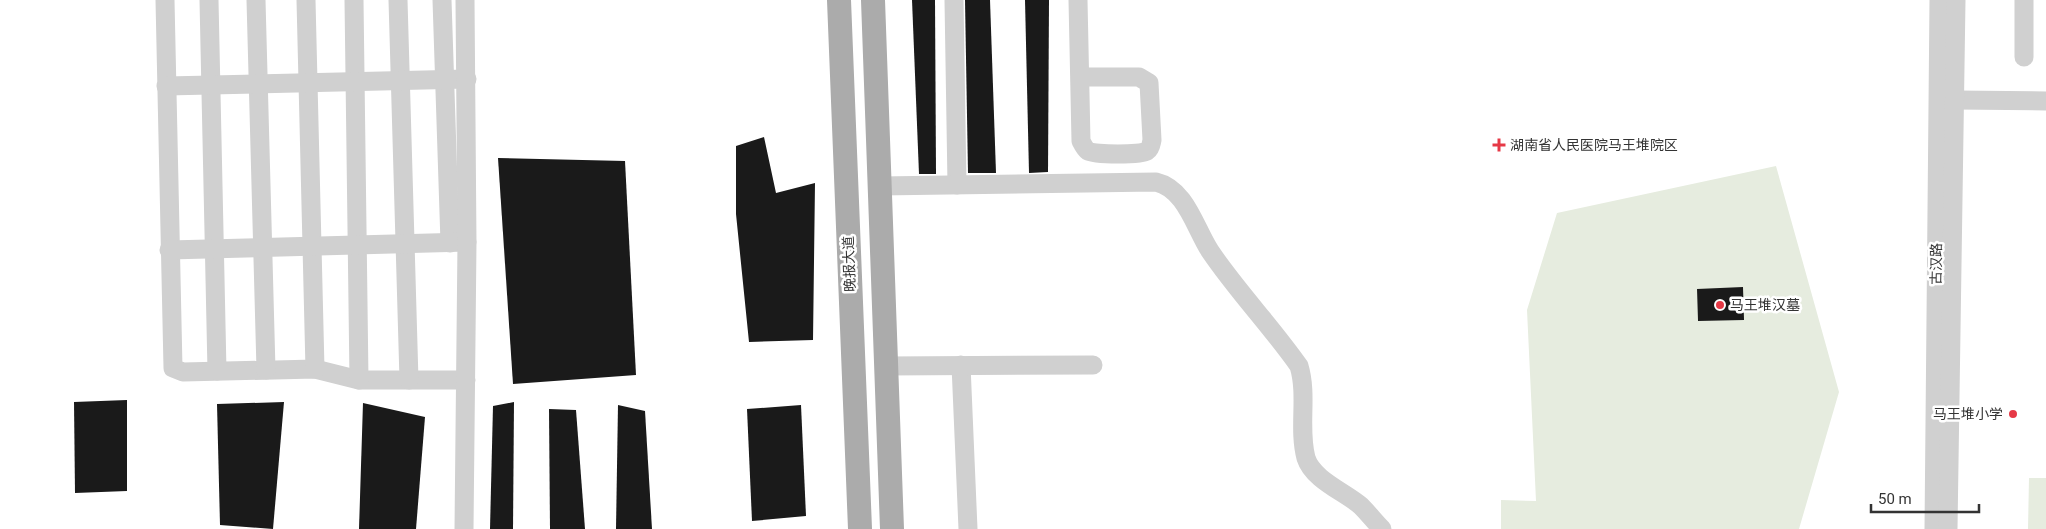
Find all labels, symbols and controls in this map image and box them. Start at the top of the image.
place label: 湖南省人民医院马王堆院区 [1510,137,1678,153]
marker: 湖南省人民医院马王堆院区 [1492,138,1506,152]
street label: 晚报大道 [840,236,858,292]
street label: 古汉路 [1928,243,1944,285]
place label: 马王堆汉墓 [1730,297,1800,313]
marker: 马王堆汉墓 [1714,299,1726,311]
place label: 马王堆小学 [1933,406,2003,422]
marker: 马王堆小学 [2007,408,2019,420]
scale bar [1871,482,1978,514]
text: 50 m [1878,490,1912,508]

